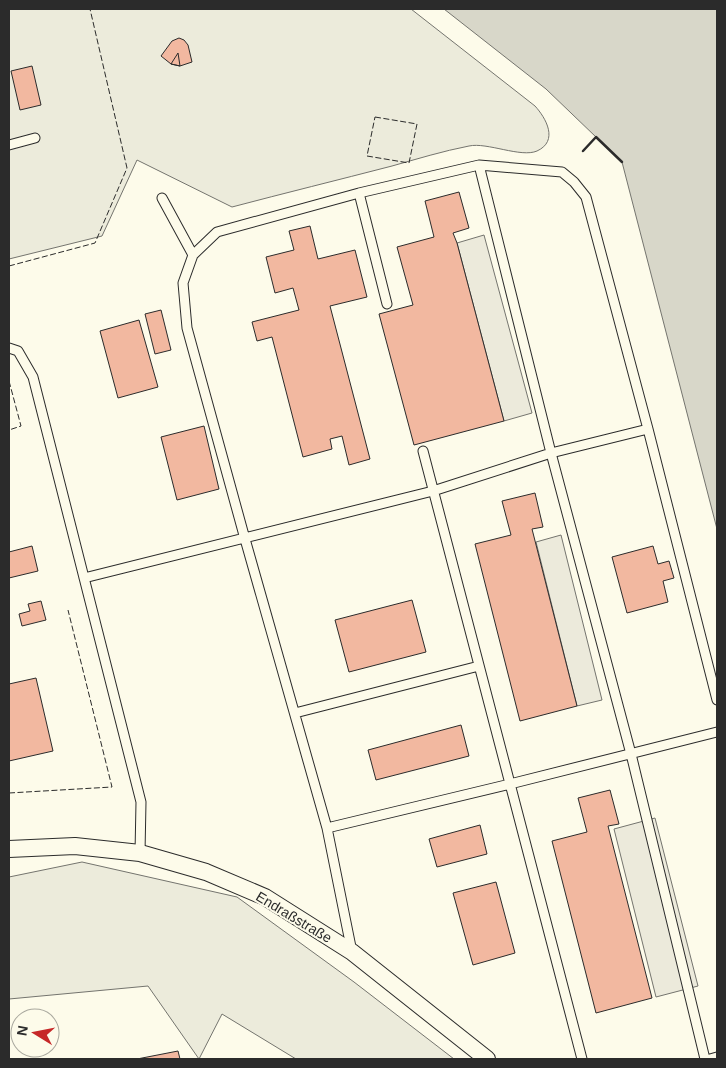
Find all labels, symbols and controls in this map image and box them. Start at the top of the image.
street label: Endraßstraße [253,888,335,946]
north arrow [10,1008,60,1058]
text: N [13,1024,31,1037]

